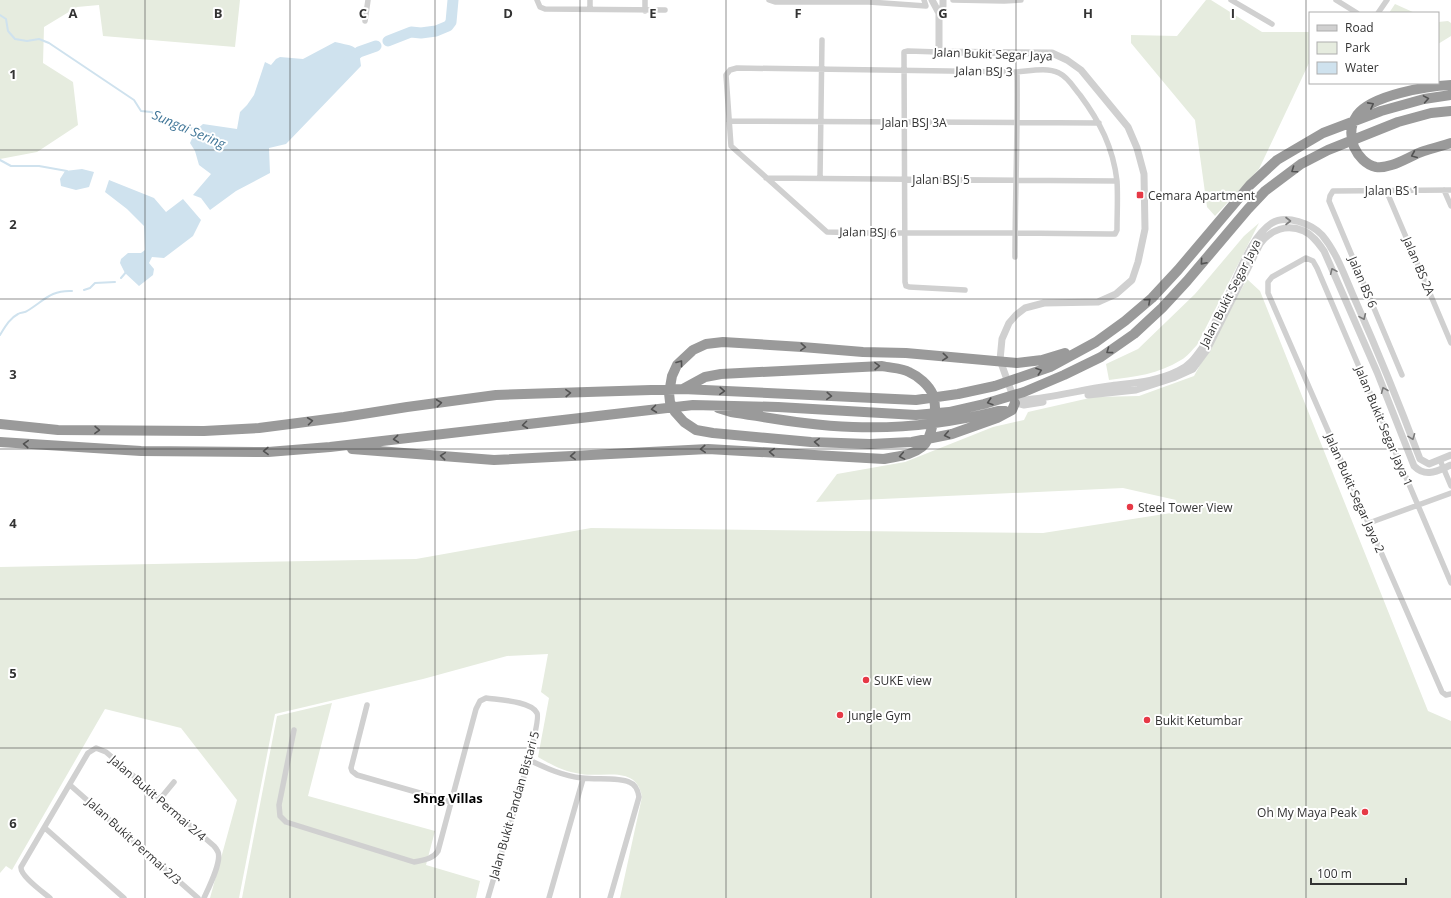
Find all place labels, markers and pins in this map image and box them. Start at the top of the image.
place label: Cemara Apartment [1148,187,1255,204]
marker: Cemara Apartment [1135,190,1145,200]
place label: Steel Tower View [1138,499,1233,516]
marker: Steel Tower View [1125,502,1135,512]
place label: SUKE view [874,672,932,689]
marker: SUKE view [861,675,871,685]
place label: Jungle Gym [847,707,911,724]
marker: Jungle Gym [835,710,845,720]
place label: Bukit Ketumbar [1155,712,1243,729]
marker: Bukit Ketumbar [1142,715,1152,725]
place label: Oh My Maya Peak [1257,804,1358,821]
marker: Oh My Maya Peak [1360,807,1370,817]

